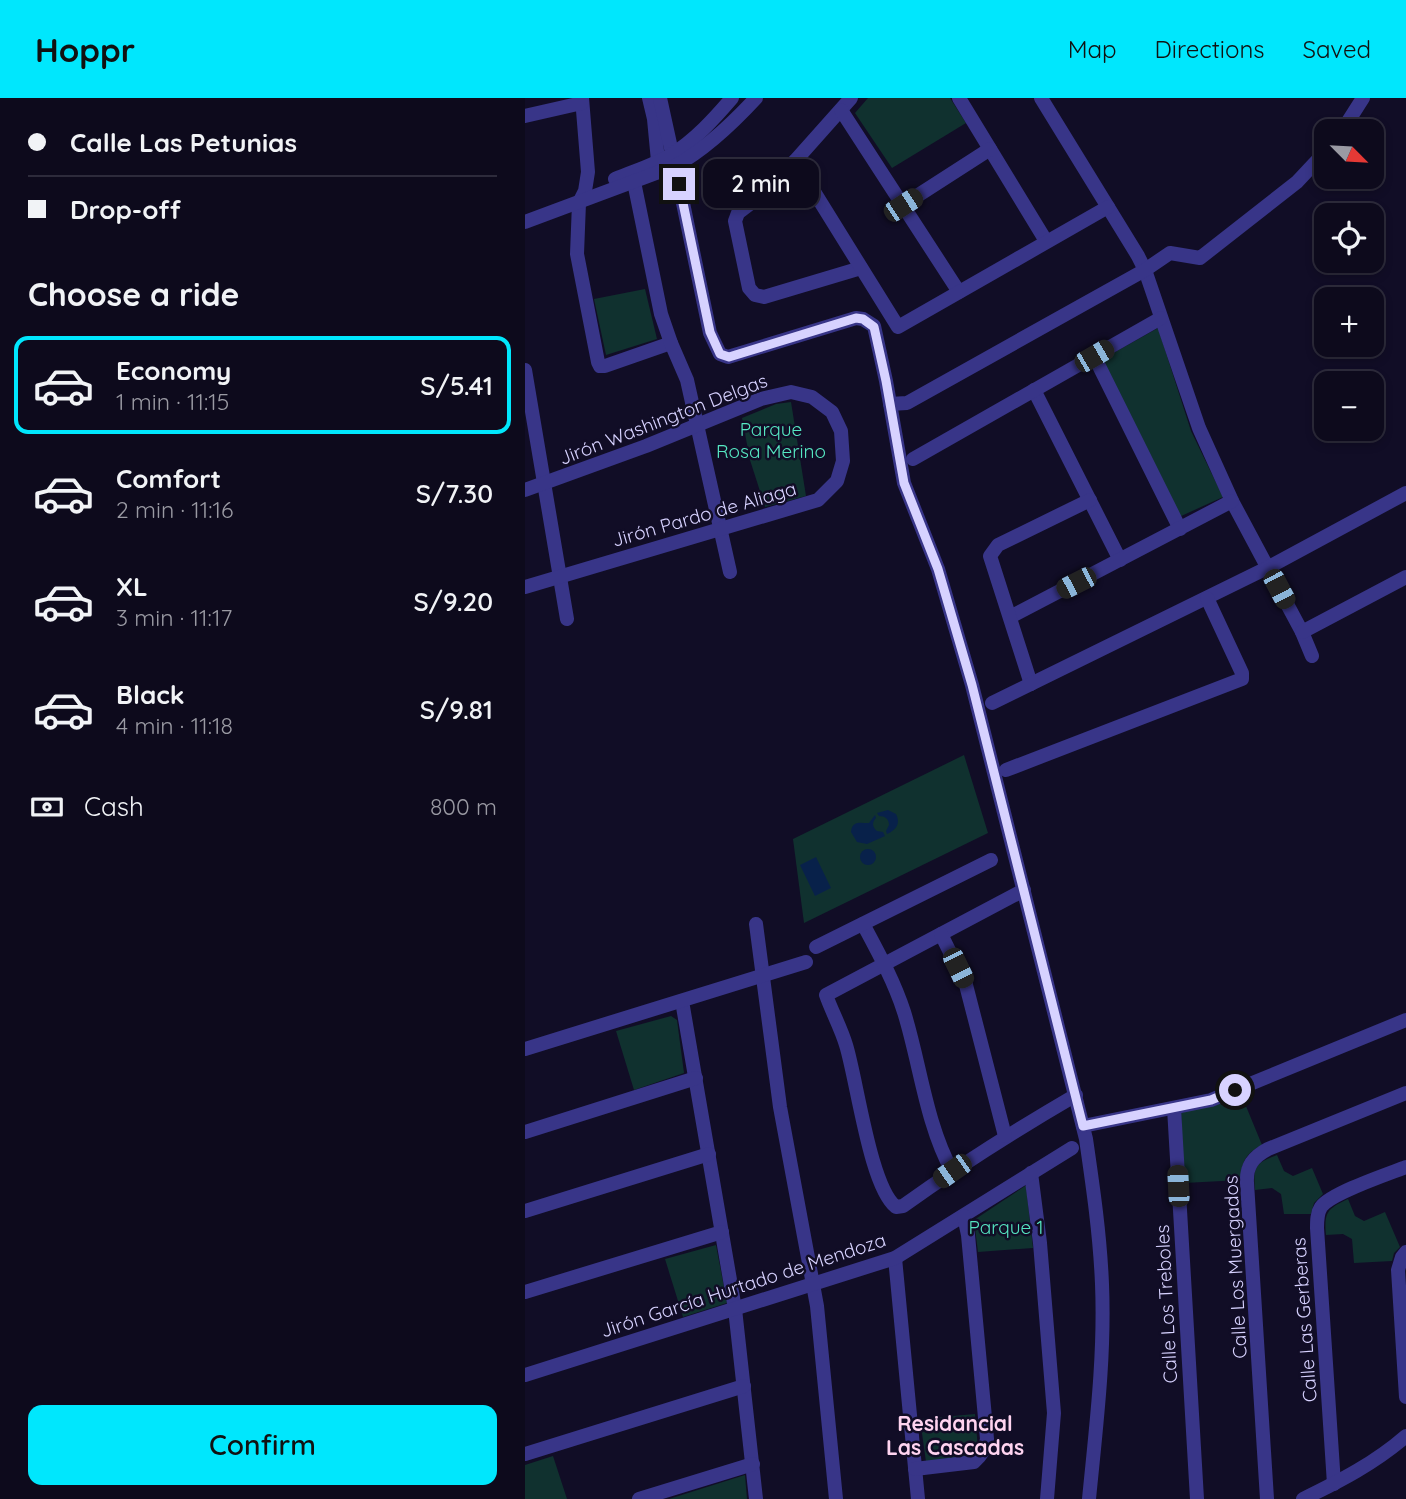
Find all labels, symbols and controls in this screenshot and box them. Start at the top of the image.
text: Hoppr [35,29,135,70]
text: Map [1068,34,1117,64]
text: Directions [1155,34,1265,64]
text: Saved [1303,34,1371,64]
north arrow [1314,119,1384,189]
map controls [1314,119,1384,441]
text: Calle Las Petunias [70,126,297,159]
callout: 2 min [703,160,819,208]
route end [663,168,695,200]
text: 2 min [731,169,791,198]
car [880,185,927,225]
text: Drop-off [70,193,181,226]
button: locate [1314,203,1384,273]
text: Choose a ride [28,274,240,314]
button: + [1314,287,1384,357]
car [1071,336,1118,376]
icon: car [32,354,95,417]
text: Economy [116,354,231,387]
street label: Jirón Washington Delgas [555,368,771,470]
text: S/5.41 [420,369,493,402]
button: − [1314,371,1384,441]
text: 1 min · 11:15 [116,387,229,416]
park label: Parque Rosa Merino [716,417,826,463]
icon: car [32,462,95,525]
text: Comfort [116,462,221,495]
street label: Jirón Pardo de Aliaga [609,476,799,552]
text: S/7.30 [416,477,493,510]
text: 2 min · 11:16 [116,495,233,524]
car [1053,564,1100,602]
car [1260,566,1299,612]
icon: car [32,570,95,633]
text: XL [116,570,148,603]
text: S/9.20 [413,585,493,618]
text: 3 min · 11:17 [116,603,232,632]
icon: car [32,678,95,741]
text: Black [116,678,185,711]
text: S/9.81 [420,693,493,726]
text: 4 min · 11:18 [116,711,233,740]
icon: cash [28,788,66,826]
text: Cash [84,790,144,823]
text: 800 m [430,792,497,821]
car [940,945,977,991]
route start [1219,1074,1251,1106]
car [929,1150,976,1192]
car [1167,1164,1190,1208]
street label: Calle Los Muergados [1218,1175,1252,1359]
park label: Parque 1 [969,1215,1043,1239]
street label: Calle Los Treboles [1150,1224,1182,1384]
street label: Jirón García Hurtado de Mendoza [597,1227,889,1343]
street label: Calle Las Gerberas [1286,1237,1322,1403]
button: Confirm [28,1405,497,1485]
district label: Residancial Las Cascadas [886,1410,1024,1460]

